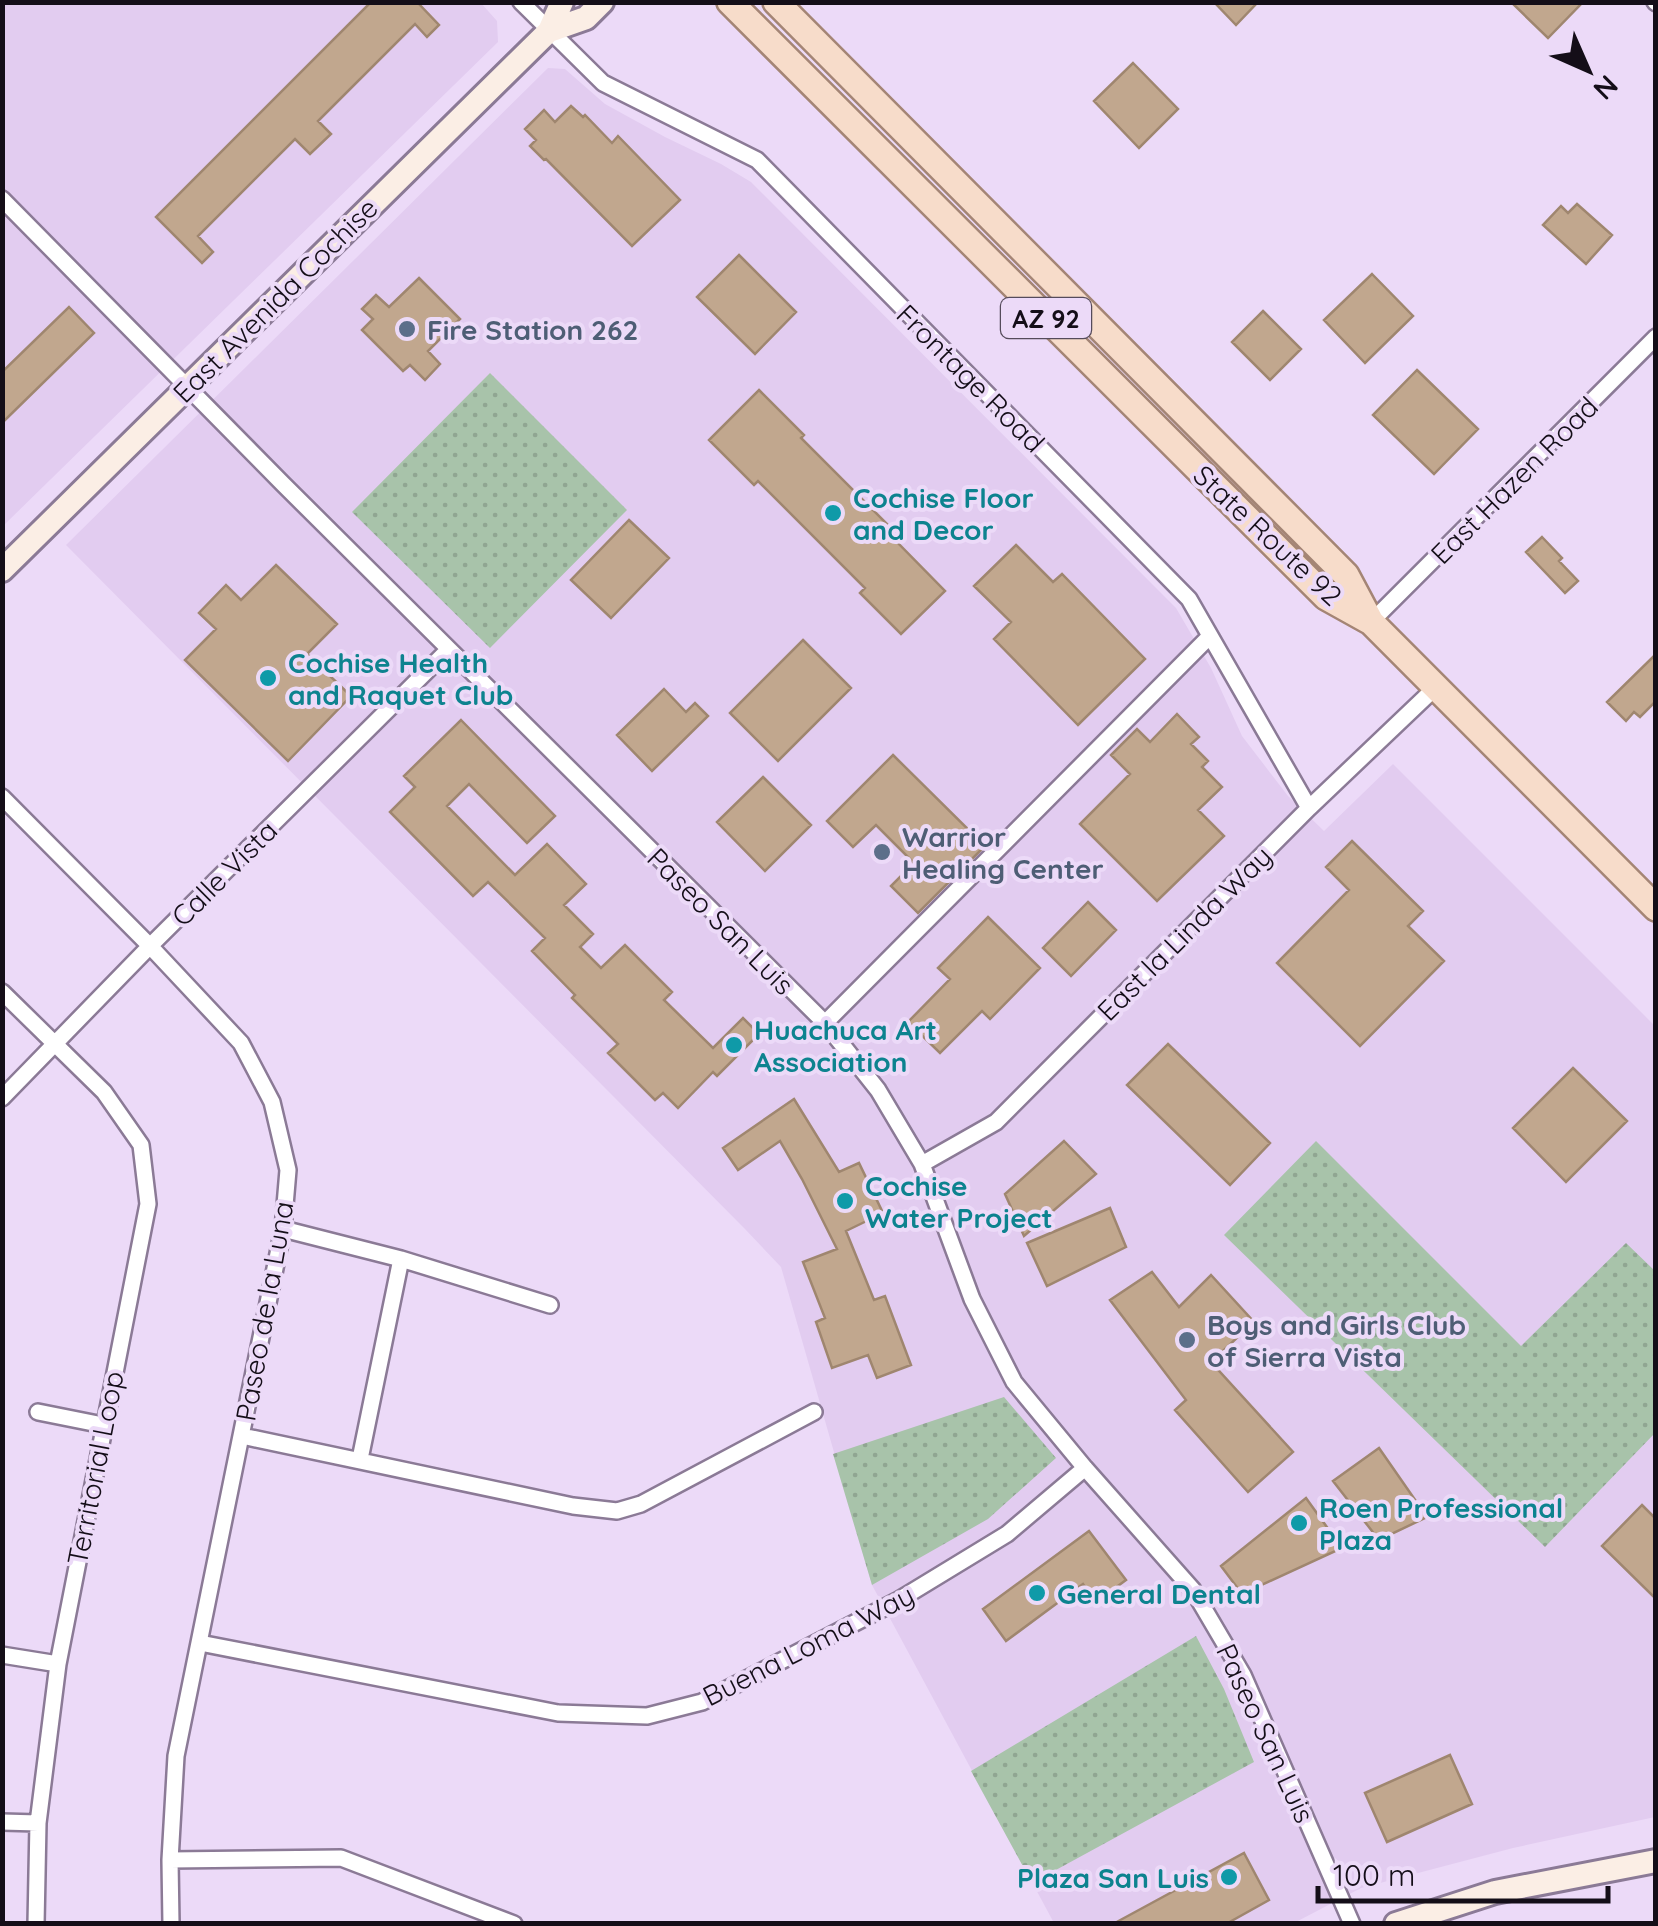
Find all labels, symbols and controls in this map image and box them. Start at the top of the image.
north arrow [1538,20,1638,120]
text: N [1586,68,1626,108]
street label: East Avenida Cochise [165,190,385,410]
street label: Frontage Road [890,297,1052,459]
road number: AZ 92 [1001,298,1091,338]
place label: Fire Station 262 [427,312,638,347]
marker: Fire Station 262 [396,318,418,340]
street label: East Hazen Road [1423,389,1605,571]
street label: State Route 92 [1186,457,1350,613]
place label: Cochise Floor and Decor [853,480,1034,547]
marker: Cochise Floor and Decor [822,502,844,524]
place label: Cochise Health and Raquet Club [288,645,513,712]
marker: Cochise Health and Raquet Club [257,667,279,689]
street label: Calle Vista [164,813,284,933]
place label: Warrior Healing Center [902,819,1104,886]
street label: East la Linda Way [1089,838,1279,1028]
street label: Paseo San Luis [640,840,802,1002]
marker: Warrior Healing Center [871,841,893,863]
place label: Huachuca Art Association [754,1012,937,1079]
marker: Huachuca Art Association [723,1034,745,1056]
place label: Cochise Water Project [865,1168,1053,1235]
marker: Cochise Water Project [834,1190,856,1212]
street label: Paseo de la Luna [227,1198,301,1424]
place label: Boys and Girls Club of Sierra Vista [1207,1307,1466,1374]
marker: Boys and Girls Club of Sierra Vista [1176,1329,1198,1351]
street label: Territorial Loop [59,1368,131,1568]
place label: Roen Professional Plaza [1319,1490,1563,1557]
marker: Roen Professional Plaza [1288,1512,1310,1534]
place label: General Dental [1057,1576,1261,1611]
street label: Buena Loma Way [697,1577,919,1713]
marker: General Dental [1026,1582,1048,1604]
street label: Paseo San Luis [1209,1638,1323,1828]
scale bar [1318,1841,1608,1903]
text: 100 m [1333,1856,1415,1894]
place label: Plaza San Luis [1017,1860,1209,1895]
marker: Plaza San Luis [1218,1866,1240,1888]

